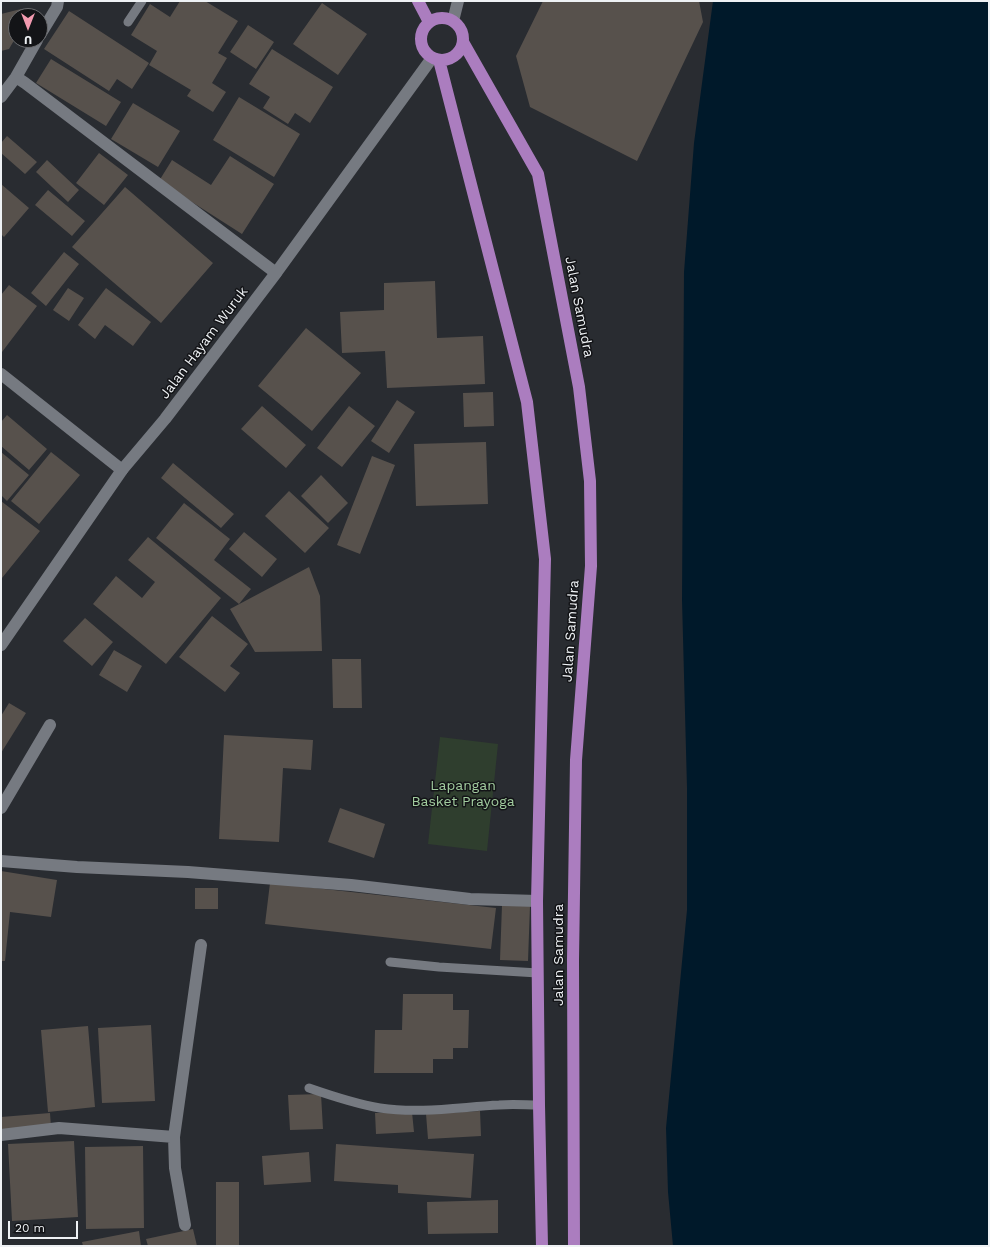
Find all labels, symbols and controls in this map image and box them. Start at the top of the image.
north arrow [8,8,48,48]
text: U [24,33,32,46]
street label: Jalan Samudra [561,255,597,359]
street label: Jalan Hayam Wuruk [156,284,252,402]
street label: Jalan Samudra [559,579,583,683]
park label: Lapangan Basket Prayoga [411,778,515,810]
street label: Jalan Samudra [551,904,567,1006]
scale bar [10,1213,80,1239]
text: 20 m [15,1221,45,1235]

